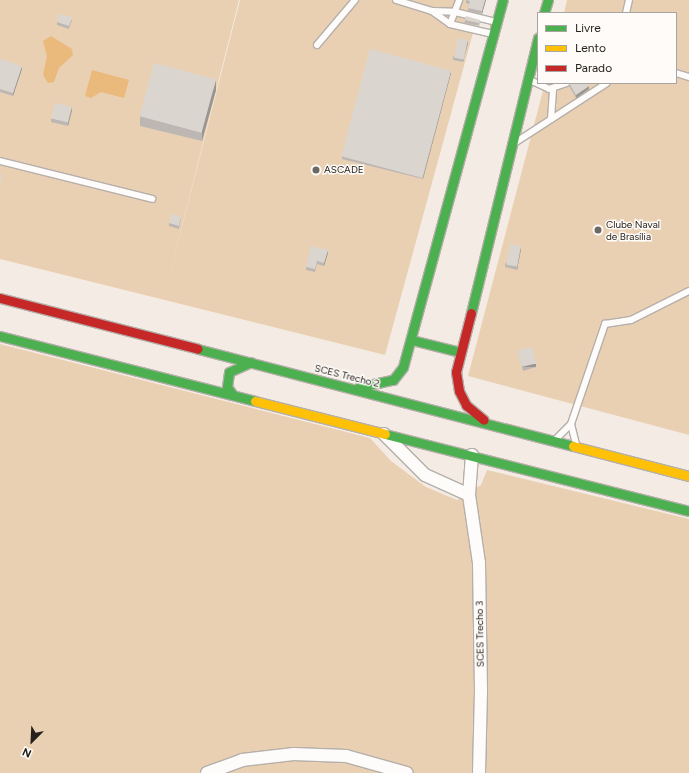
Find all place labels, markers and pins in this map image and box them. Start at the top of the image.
place label: ASCADE [324,164,364,176]
marker: ASCADE [311,165,321,175]
place label: Clube Naval de Brasília [606,218,660,242]
marker: Clube Naval de Brasília [593,225,603,235]

